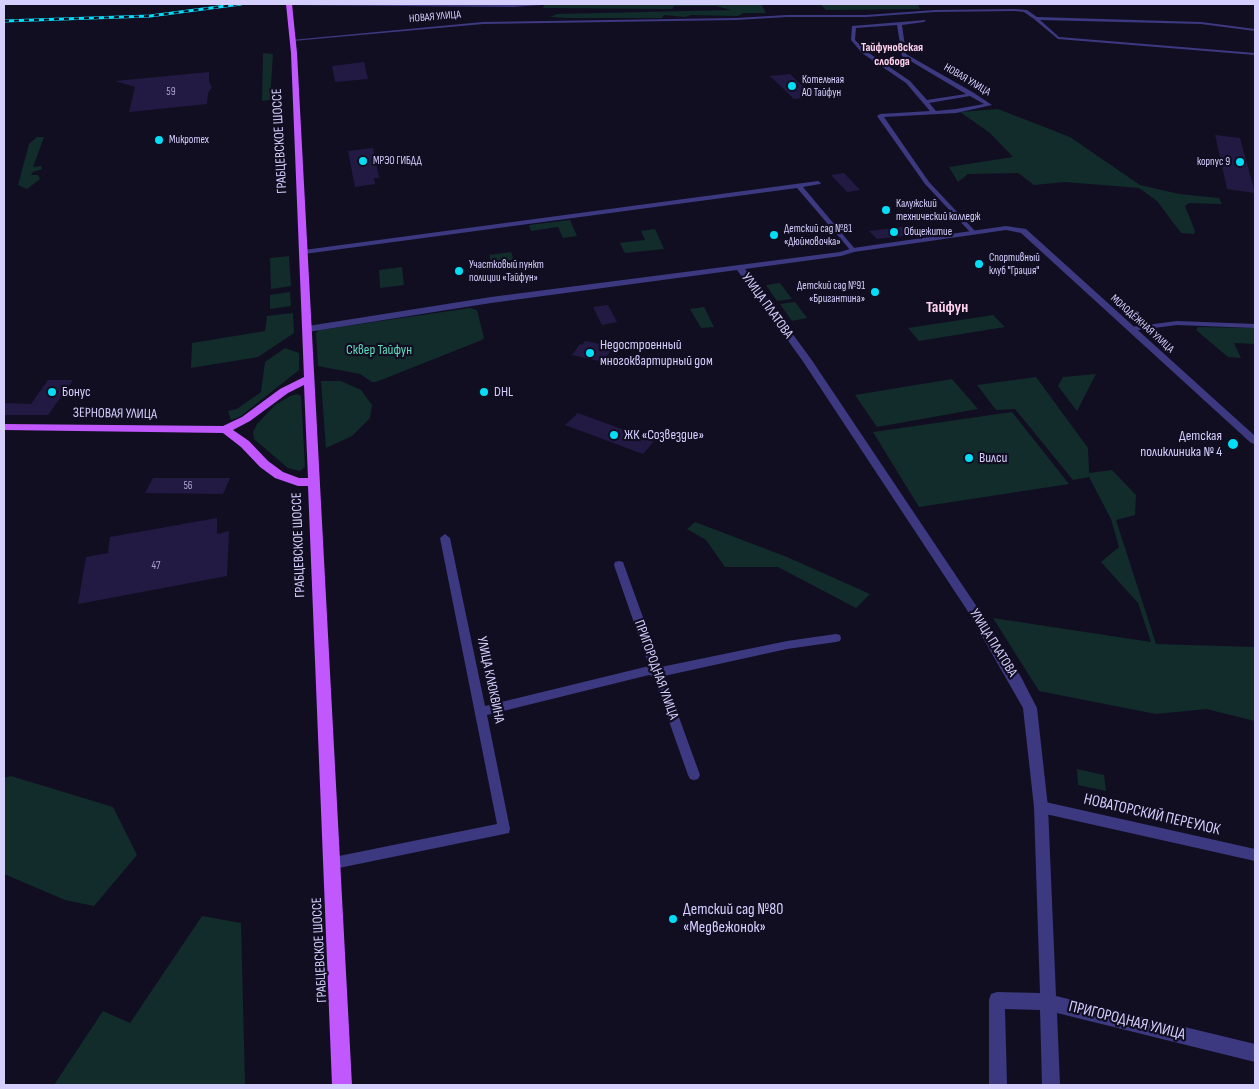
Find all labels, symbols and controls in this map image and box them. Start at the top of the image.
street label: НОВАЯ УЛИЦА [408,8,462,26]
district label: Тайфуновская слобода [861,41,923,69]
street label: НОВАЯ УЛИЦА [941,61,993,99]
place label: Котельная АО Тайфун [802,73,844,99]
marker: Котельная АО Тайфун [786,80,798,92]
house number: 59 [166,85,176,99]
street label: ГРАБЦЕВСКОЕ ШОССЕ [269,88,291,194]
place label: Микротех [169,133,209,147]
marker: Микротех [153,134,165,146]
place label: МРЭО ГИБДД [373,154,422,168]
marker: МРЭО ГИБДД [357,155,369,167]
place label: корпус 9 [1197,155,1230,169]
marker: корпус 9 [1234,156,1246,168]
place label: Калужский технический колледж [896,197,980,223]
marker: Калужский технический колледж [880,204,892,216]
place label: Детский сад №81 «Дюймовочка» [784,222,852,248]
place label: Общежитие [904,225,952,239]
marker: Общежитие [888,226,900,238]
marker: Детский сад №81 «Дюймовочка» [768,229,780,241]
place label: Спортивный клуб "Грация" [989,251,1040,277]
place label: Участковый пункт полиции «Тайфун» [469,258,544,284]
marker: Спортивный клуб "Грация" [973,258,985,270]
marker: Участковый пункт полиции «Тайфун» [453,265,465,277]
street label: УЛИЦА ПЛАТОВА [738,270,796,342]
place label: Детский сад №91 «Бригантина» [797,279,865,305]
marker: Детский сад №91 «Бригантина» [869,286,881,298]
street label: МОЛОДЁЖНАЯ УЛИЦА [1108,292,1176,356]
district label: Тайфун [926,298,968,318]
place label: Недостроенный многоквартирный дом [600,337,713,370]
park label: Сквер Тайфун [346,342,412,358]
marker: Недостроенный многоквартирный дом [584,347,596,359]
place label: Бонус [62,384,91,400]
place label: DHL [494,384,513,400]
marker: Бонус [46,386,58,398]
marker: DHL [478,386,490,398]
street label: ЗЕРНОВАЯ УЛИЦА [73,405,157,423]
place label: ЖК «Созвездие» [624,427,704,443]
place label: Детская поликлиника № 4 [1140,428,1222,461]
marker: ЖК «Созвездие» [608,429,620,441]
marker: Детская поликлиника № 4 [1226,437,1240,451]
place label: Вилси [979,450,1007,466]
marker: Вилси [963,452,975,464]
house number: 56 [183,479,193,493]
street label: ГРАБЦЕВСКОЕ ШОССЕ [289,492,309,598]
house number: 47 [152,559,160,573]
street label: УЛИЦА ПЛАТОВА [965,606,1021,680]
street label: ПРИГОРОДНАЯ УЛИЦА [630,618,682,722]
street label: УЛИЦА КЛЮКВИНА [473,635,507,725]
street label: НОВАТОРСКИЙ ПЕРЕУЛОК [1082,790,1222,840]
street label: ГРАБЦЕВСКОЕ ШОССЕ [309,897,331,1003]
place label: Детский сад №80 «Медвежонок» [683,900,783,938]
marker: Детский сад №80 «Медвежонок» [667,913,679,925]
street label: ПРИГОРОДНАЯ УЛИЦА [1067,997,1187,1045]

